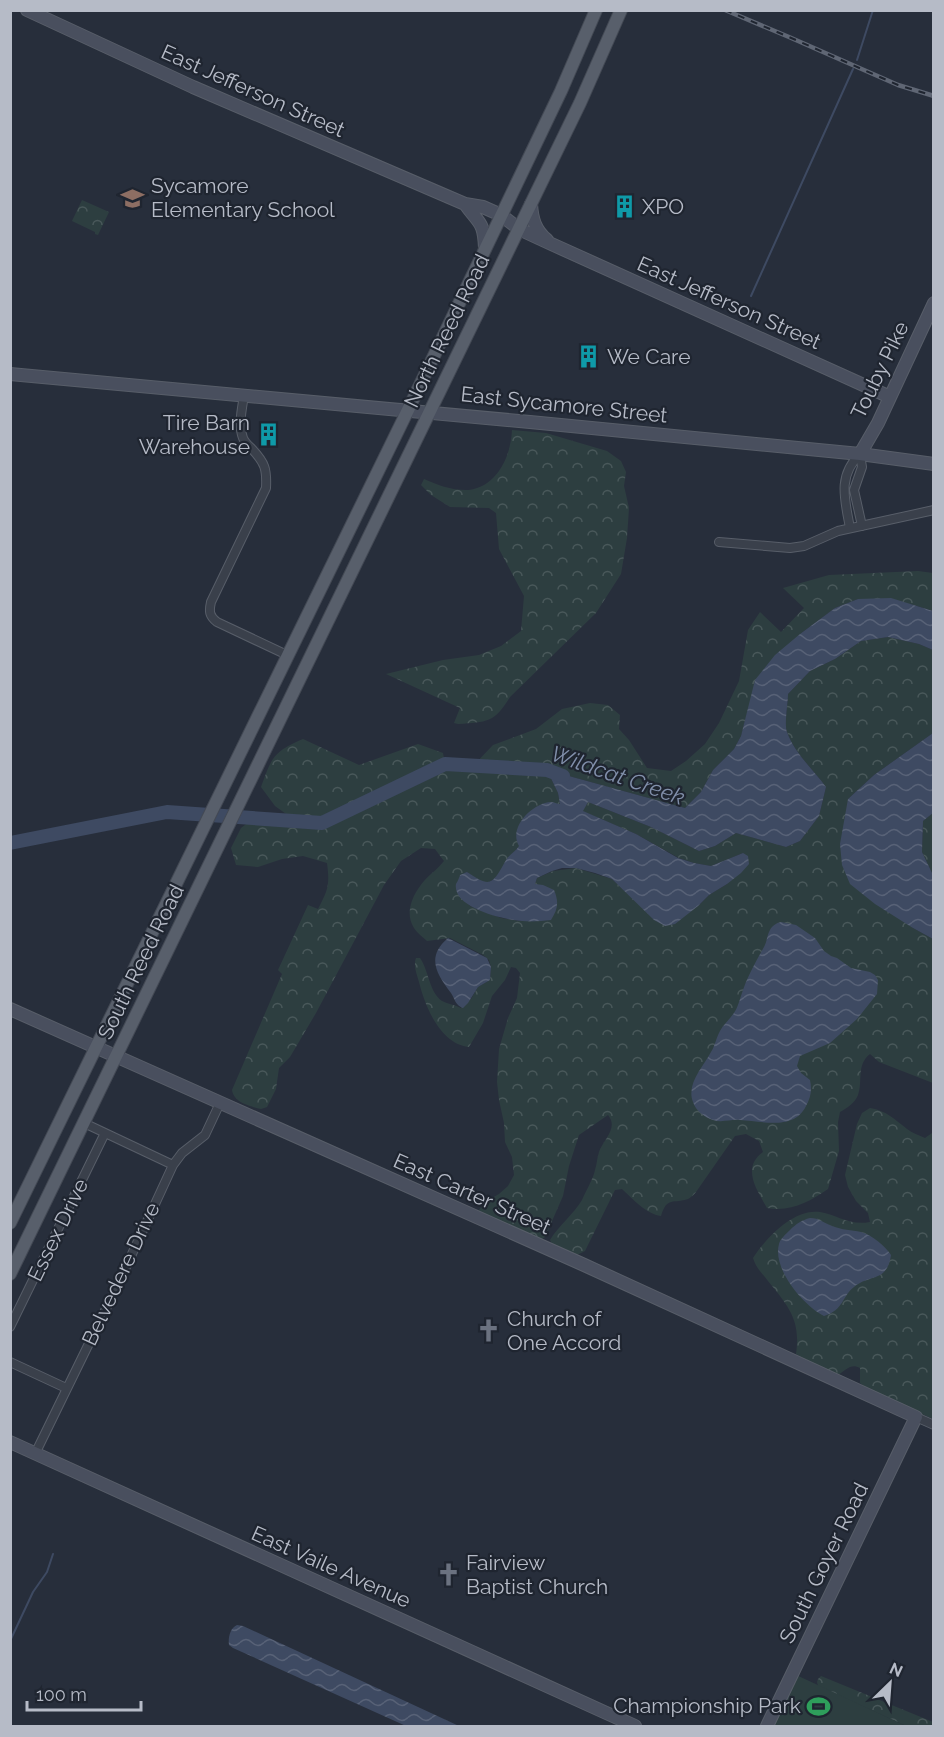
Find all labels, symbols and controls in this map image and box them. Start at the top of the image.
street label: East Jefferson Street [158,39,349,142]
place label: Sycamore Elementary School [151,173,335,222]
school or university icon: Sycamore Elementary School [120,185,146,211]
building icon: XPO [611,194,637,220]
place label: XPO [642,194,684,219]
street label: North Reed Road [399,250,494,411]
street label: East Jefferson Street [634,251,825,354]
street label: Touby Pike [845,317,914,422]
building icon: We Care [576,344,602,370]
place label: We Care [607,344,690,369]
street label: East Sycamore Street [459,381,669,428]
place label: Tire Barn Warehouse [139,410,250,459]
building icon: Tire Barn Warehouse [255,422,281,448]
water label: Wildcat Creek [548,740,688,810]
street label: South Reed Road [92,880,189,1043]
street label: East Carter Street [390,1148,555,1239]
street label: Essex Drive [22,1174,93,1285]
street label: Belvedere Drive [76,1198,165,1349]
place label: Church of One Accord [507,1306,621,1355]
church icon: Church of One Accord [476,1318,502,1344]
street label: South Goyer Road [774,1478,873,1647]
street label: East Vaile Avenue [248,1520,415,1613]
place label: Fairview Baptist Church [466,1550,608,1599]
church icon: Fairview Baptist Church [435,1562,461,1588]
north arrow [860,1653,920,1713]
text: N [887,1659,906,1681]
scale bar [27,1674,141,1712]
text: 100 m [36,1684,87,1705]
place label: Championship Park [613,1693,801,1718]
sports icon: Championship Park [806,1693,832,1719]

